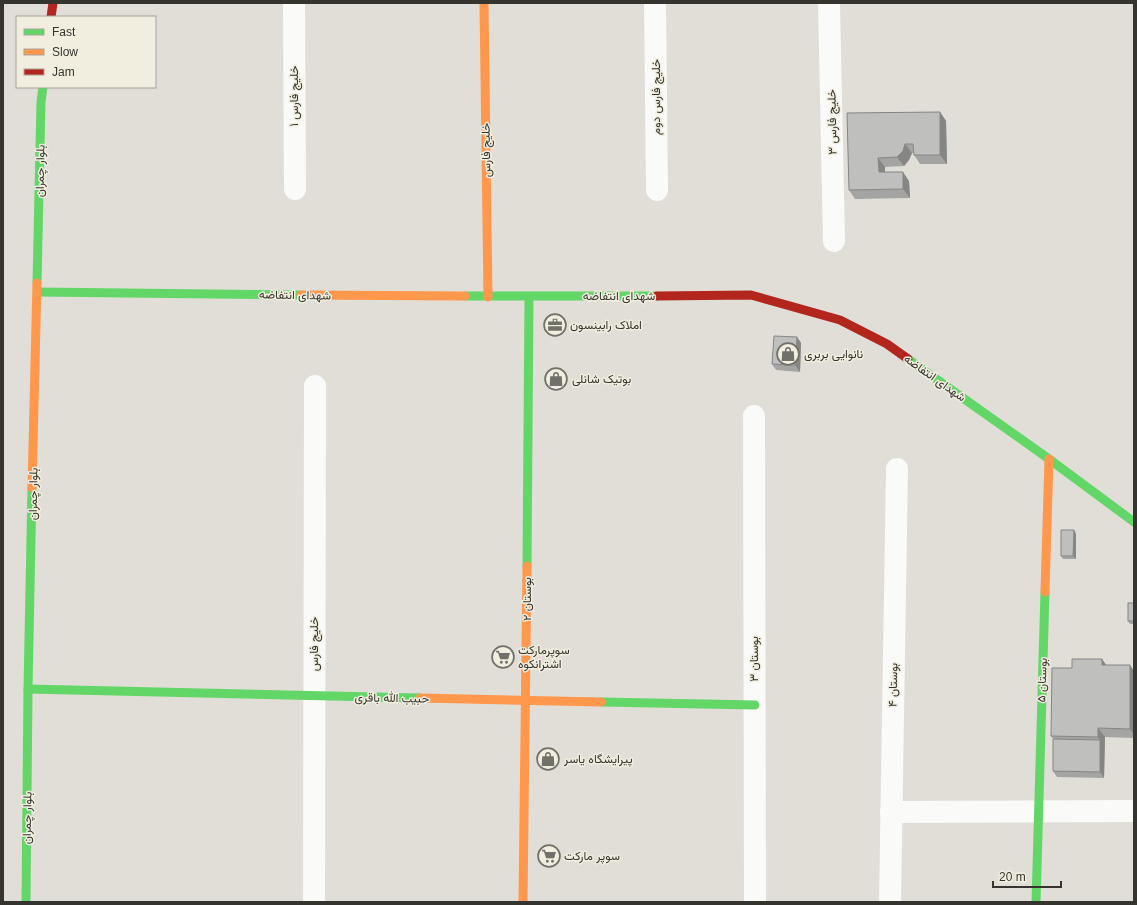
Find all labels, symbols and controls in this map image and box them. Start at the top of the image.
legend [16,16,156,88]
text: Fast [52,25,76,39]
text: Slow [52,45,78,59]
street label: خلیج فارس دوم [649,59,665,135]
text: Jam [52,65,75,79]
street label: خلیج فارس ۱ [287,65,303,127]
street label: خلیج فارس ۳ [824,89,842,155]
street label: خلیج فارس [479,123,495,177]
street label: بلوار چمران [33,145,48,197]
street label: شهدای انتفاضه [259,287,331,304]
street label: شهدای انتفاضه [583,289,655,304]
office icon: املاک رابینسون [542,312,568,338]
place label: املاک رابینسون [570,318,642,333]
shop icon: نانوایی بربری [775,341,801,367]
place label: نانوایی بربری [804,347,863,362]
street label: شهدای انتفاضه [901,352,969,405]
shop icon: بوتیک شانلی [543,366,569,392]
place label: بوتیک شانلی [572,372,631,387]
street label: بلوار چمران [26,468,41,520]
street label: بوستان ۲ [520,577,535,621]
street label: خلیج فارس [307,617,323,671]
street label: بوستان ۳ [747,636,762,682]
place label: سوپرمارکت اشترانکوه [518,643,570,672]
supermarket icon: سوپرمارکت اشترانکوه [490,644,516,670]
street label: بوستان ۵ [1034,657,1051,703]
street label: بوستان ۴ [886,663,901,707]
street label: حبیب الله باقری [354,690,429,707]
shop icon: پیرایشگاه یاسر [535,746,561,772]
place label: پیرایشگاه یاسر [563,752,633,767]
street label: بلوار چمران [20,792,35,844]
supermarket icon: سوپر مارکت [536,843,562,869]
place label: سوپر مارکت [564,849,620,864]
scale bar [993,863,1061,889]
text: 20 m [999,870,1026,884]

